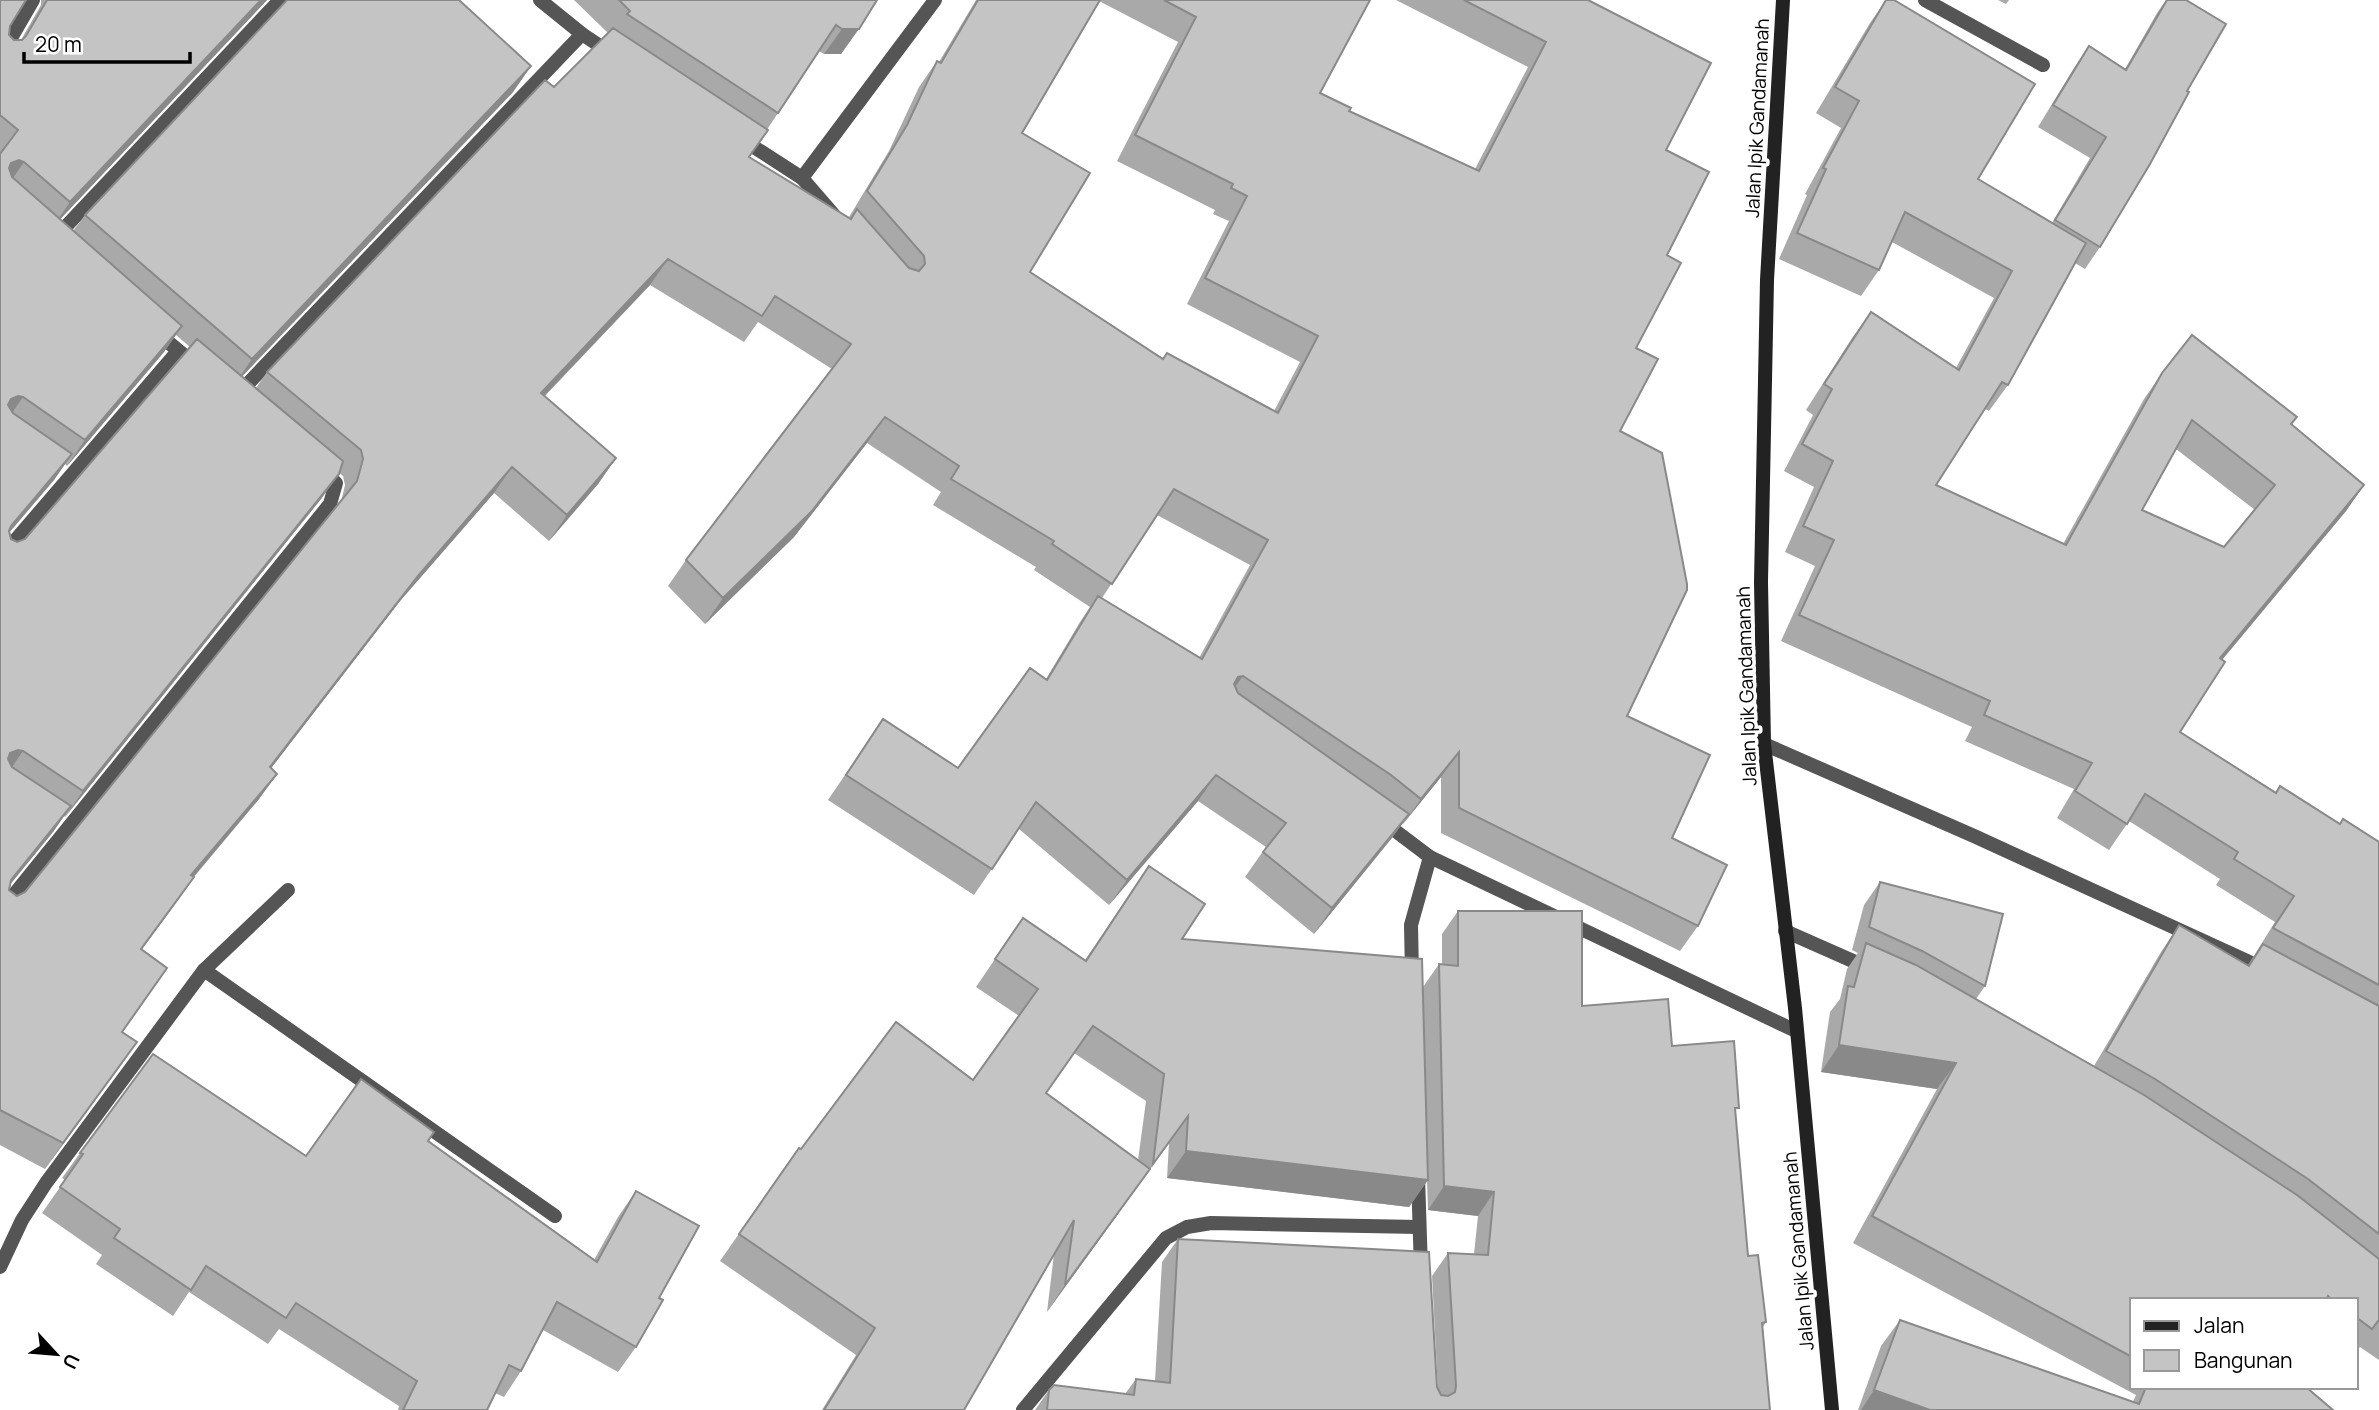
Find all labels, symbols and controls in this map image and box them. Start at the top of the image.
street label: Jalan Ipik Gandamanah [1739,18,1775,218]
scale bar [24,21,191,65]
text: 20 m [35,30,82,58]
street label: Jalan Ipik Gandamanah [1730,586,1762,786]
street label: Jalan Ipik Gandamanah [1776,1150,1820,1352]
legend [2130,1298,2358,1389]
text: Jalan [2194,1311,2244,1339]
north arrow [21,1319,91,1389]
text: Bangunan [2194,1346,2293,1374]
text: U [57,1350,86,1373]

